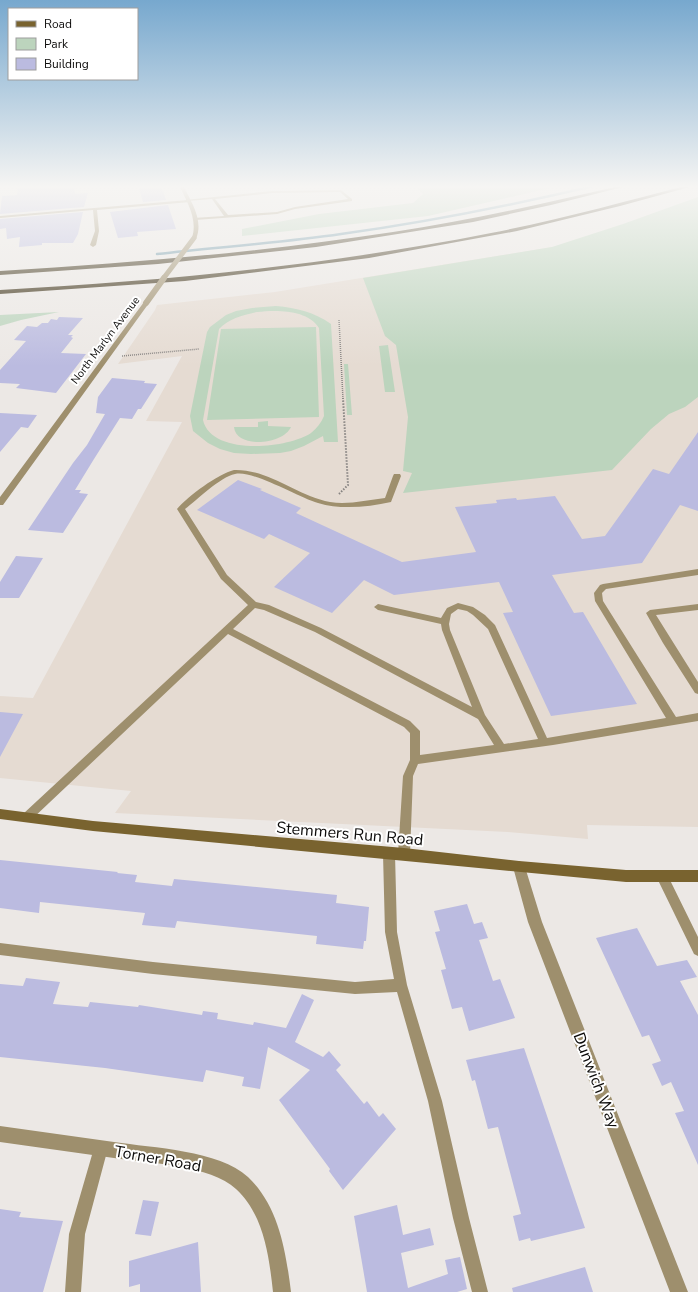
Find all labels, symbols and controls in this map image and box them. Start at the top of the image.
legend [8,8,138,80]
text: Road [44,16,72,32]
text: Park [44,36,69,52]
text: Building [44,56,89,72]
street label: North Marlyn Avenue [68,293,143,387]
street label: Stemmers Run Road [276,817,424,851]
street label: Dunwich Way [568,1029,625,1132]
street label: Torner Road [113,1141,203,1177]

